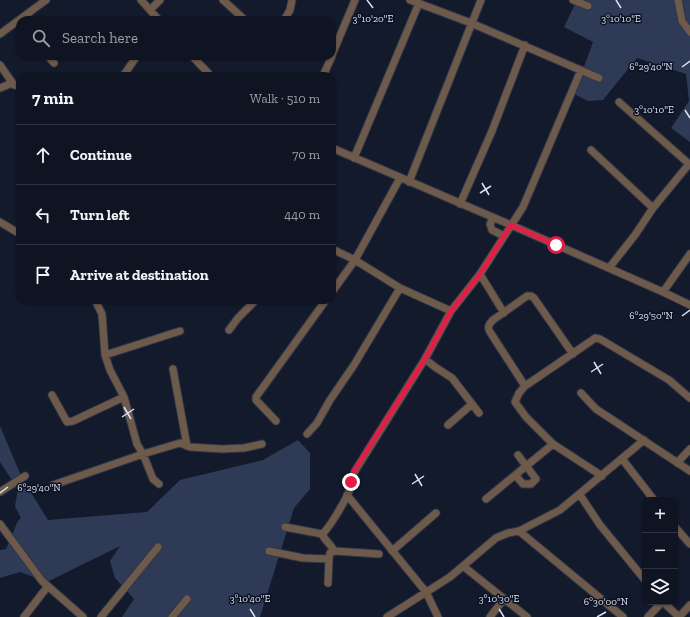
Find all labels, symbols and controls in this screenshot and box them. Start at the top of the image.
text: 3°10'20"E [353,13,394,25]
text: 3°10'10"E [601,13,641,25]
search box [16,16,336,60]
icon: search [30,27,52,49]
text: Search here [62,29,138,47]
text: 6°29'40"N [629,61,673,73]
text: 7 min [32,88,74,108]
text: Walk · 510 m [250,91,320,106]
text: 3°10'10"E [634,104,674,116]
icon: ahead [32,144,54,166]
text: Continue [70,146,132,164]
text: 70 m [292,147,320,162]
icon: left [32,204,54,226]
text: Turn left [70,206,130,224]
text: 440 m [284,207,320,222]
route start [547,236,565,254]
icon: arrive [32,264,54,286]
text: Arrive at destination [70,266,209,284]
text: 6°29'50"N [629,310,673,322]
route end [342,473,360,491]
text: 6°29'40"N [17,482,61,494]
map controls [642,497,678,605]
button: + [642,497,678,533]
button: − [642,533,678,569]
button: layers [642,569,678,605]
text: 3°10'40"E [230,593,270,605]
text: 3°10'30"E [479,593,519,605]
text: 6°30'00"N [584,596,629,608]

